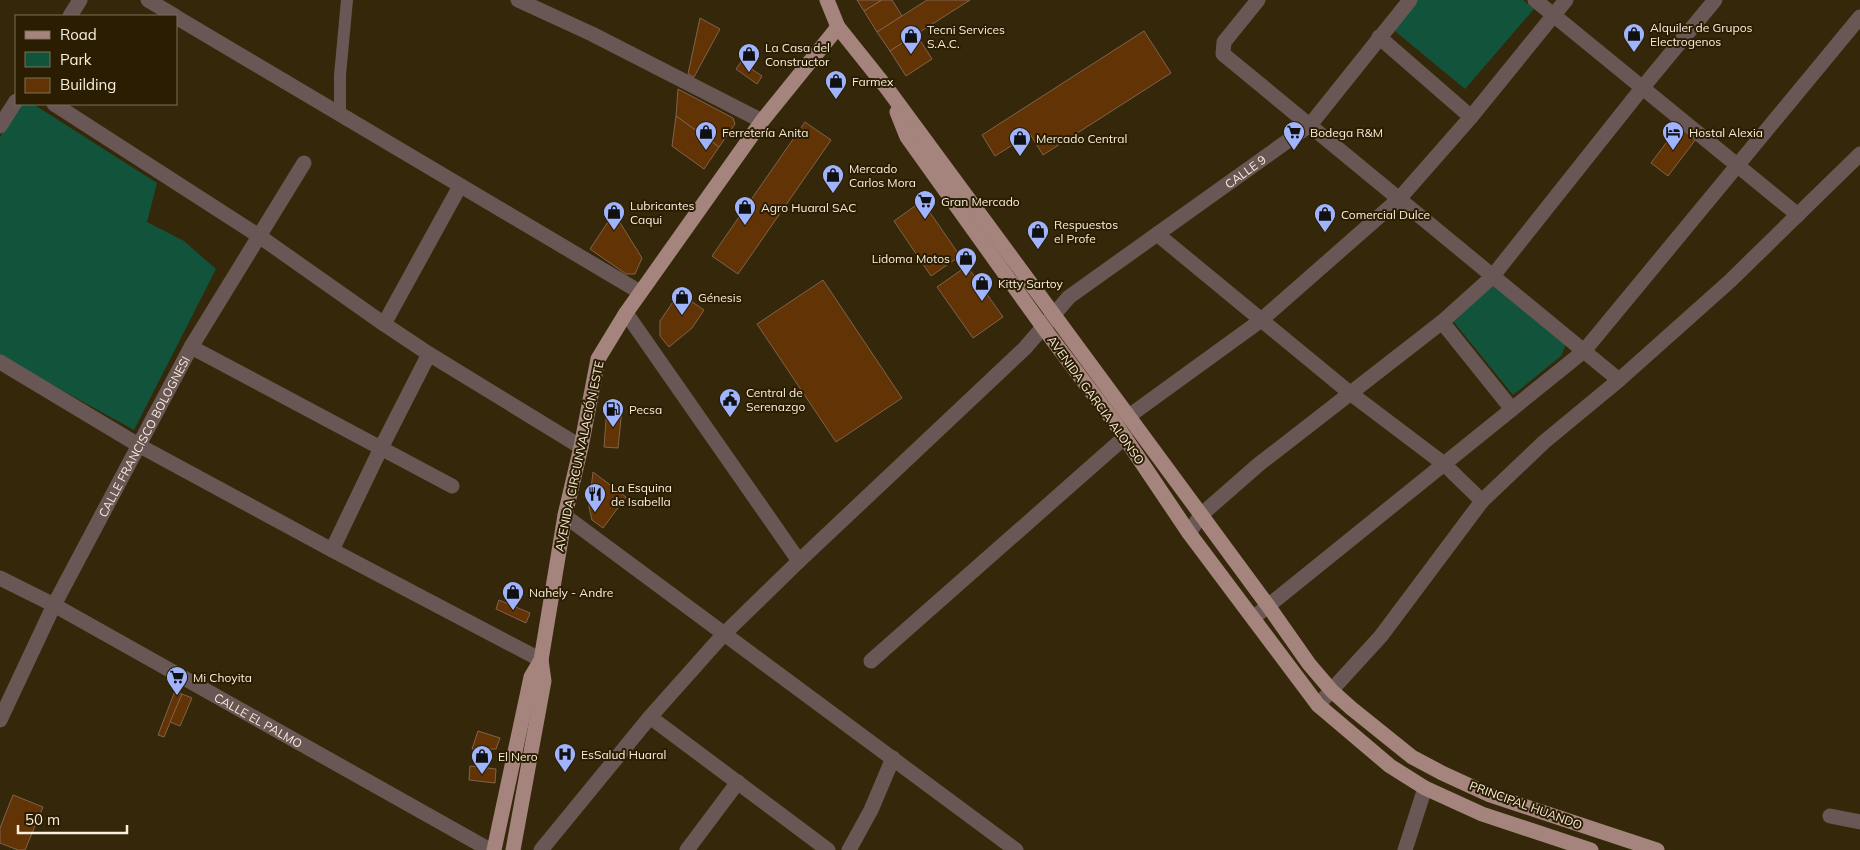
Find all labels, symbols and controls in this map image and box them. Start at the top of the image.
legend [15,15,178,105]
place label: Alquiler de Grupos Electrogenos [1650,20,1752,49]
place label: Tecni Services S.A.C. [927,22,1005,51]
shop icon: Alquiler de Grupos Electrogenos [1622,22,1646,53]
shop icon: Tecni Services S.A.C. [899,24,923,55]
text: Road [60,25,97,44]
place label: La Casa del Constructor [765,40,830,69]
shop icon: La Casa del Constructor [737,42,761,73]
text: Park [60,50,92,69]
shop icon: Farmex [824,69,848,100]
place label: Farmex [852,74,894,89]
text: Building [60,75,116,94]
shop icon: Ferretería Anita [694,120,718,151]
supermarket icon: Bodega R&M [1282,120,1306,151]
hotel icon: Hostal Alexia [1661,120,1685,151]
place label: Ferretería Anita [722,125,809,140]
place label: Bodega R&M [1310,125,1383,140]
place label: Hostal Alexia [1689,125,1763,140]
shop icon: Mercado Central [1008,126,1032,157]
place label: Mercado Central [1036,131,1127,146]
street label: CALLE 9 [1221,152,1269,191]
place label: Mercado Carlos Mora [849,161,916,190]
shop icon: Mercado Carlos Mora [821,163,845,194]
supermarket icon: Gran Mercado [913,189,937,220]
place label: Gran Mercado [941,194,1020,209]
shop icon: Agro Huaral SAC [733,195,757,226]
place label: Lubricantes Caqui [630,198,695,227]
shop icon: Lubricantes Caqui [602,200,626,231]
place label: Agro Huaral SAC [761,200,856,215]
shop icon: Comercial Dulce [1313,202,1337,233]
place label: Comercial Dulce [1341,207,1430,222]
place label: Respuestos el Profe [1054,217,1118,246]
shop icon: Respuestos el Profe [1026,219,1050,250]
shop icon: Lidoma Motos [954,246,978,277]
place label: Lidoma Motos [872,251,950,266]
shop icon: Kitty Sartoy [970,271,994,302]
place label: Kitty Sartoy [998,276,1064,291]
shop icon: Génesis [670,285,694,316]
place label: Génesis [698,290,742,305]
street label: AVENIDA GARCIA ALONSO [1044,333,1148,467]
street label: CALLE FRANCISCO BOLOGNESI [95,353,192,519]
street label: AVENIDA CIRCUNVALACIÓN ESTE [551,359,607,553]
place label: Central de Serenazgo [746,385,805,414]
public building icon: Central de Serenazgo [718,387,742,418]
fuel station icon: Pecsa [601,397,625,428]
place label: Pecsa [629,402,662,417]
place label: La Esquina de Isabella [611,480,672,509]
restaurant icon: La Esquina de Isabella [583,482,607,513]
shop icon: Nahely - Andre [501,580,525,611]
place label: Nahely - Andre [529,585,613,600]
supermarket icon: Mi Choyita [165,665,189,696]
place label: Mi Choyita [193,670,252,685]
street label: CALLE EL PALMO [212,689,305,751]
hospital icon: EsSalud Huaral [553,742,577,773]
shop icon: El Nero [470,744,494,775]
place label: EsSalud Huaral [581,747,666,762]
place label: El Nero [498,749,538,764]
street label: PRINCIPAL HUANDO [1468,778,1584,832]
scale bar [18,802,126,834]
text: 50 m [25,810,60,829]

